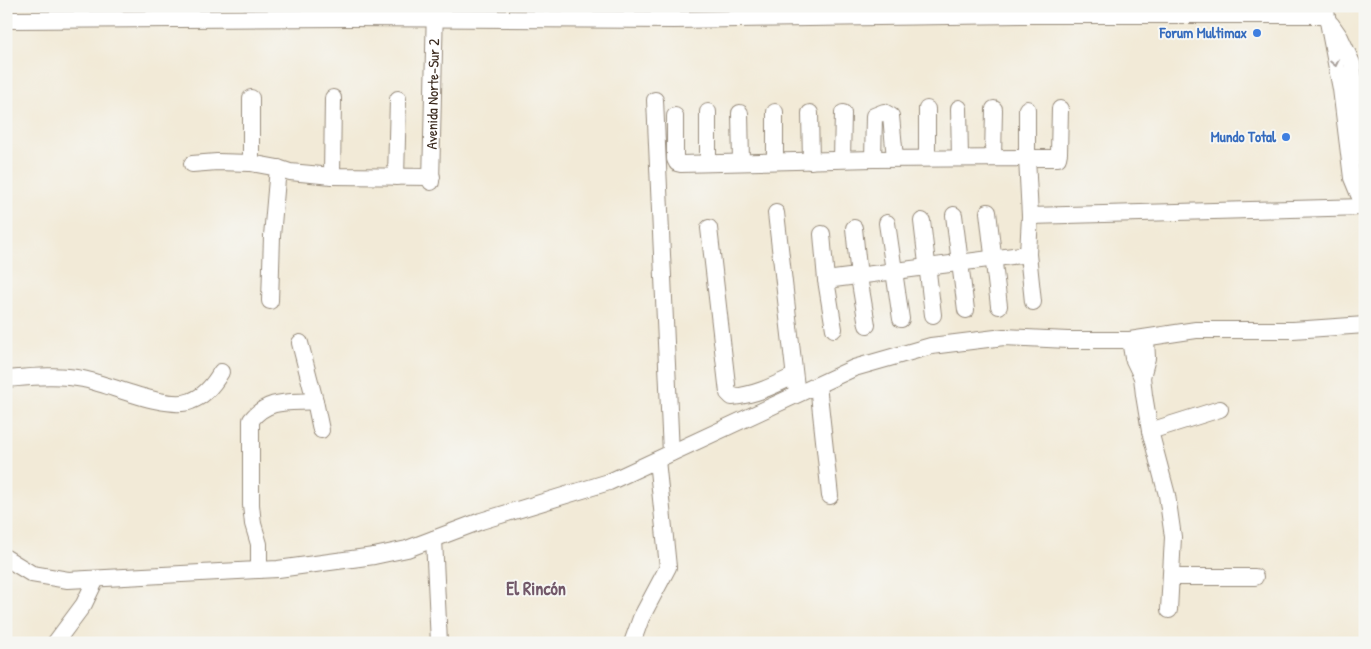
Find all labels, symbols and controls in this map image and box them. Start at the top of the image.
place label: Forum Multimax [1159,22,1247,43]
marker: Forum Multimax [1251,27,1263,39]
street label: Avenida Norte-Sur 2 [421,38,444,150]
one-way arrow [1329,59,1340,68]
place label: Mundo Total [1211,126,1277,147]
marker: Mundo Total [1280,131,1292,143]
district label: El Rincón [506,576,566,601]

